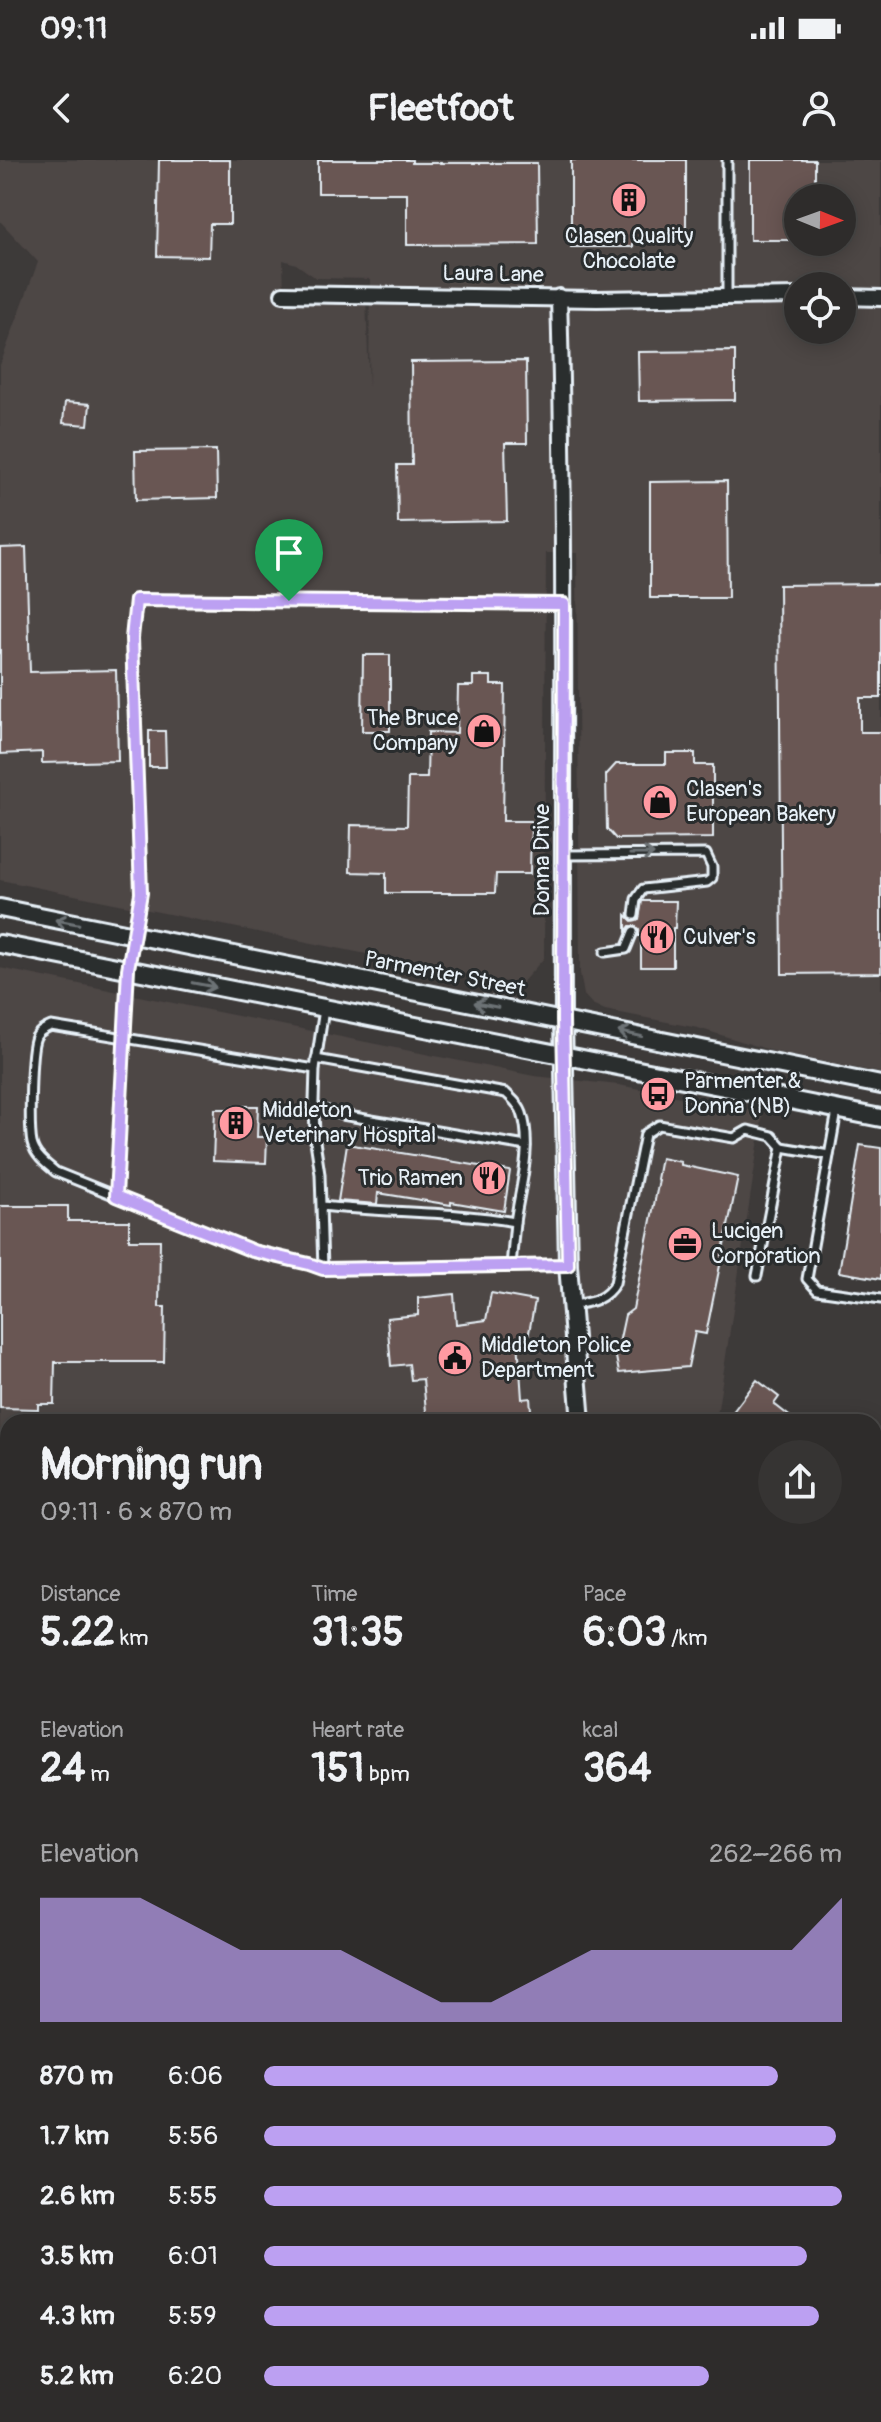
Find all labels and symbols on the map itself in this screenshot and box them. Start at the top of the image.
building icon: Clasen Quality Chocolate [610,181,648,219]
north arrow [784,184,856,256]
place label: Clasen Quality Chocolate [565,222,693,275]
street label: Laura Lane [442,259,544,289]
pin [255,519,323,601]
place label: The Bruce Company [366,704,458,757]
shop icon: The Bruce Company [465,712,503,750]
place label: Clasen's European Bakery [686,775,836,828]
shop icon: Clasen's European Bakery [641,783,679,821]
street label: Donna Drive [528,804,556,916]
one-way arrow [628,847,655,862]
one-way arrow [54,913,80,928]
restaurant icon: Culver's [638,918,676,956]
place label: Culver's [683,923,756,951]
street label: Parmenter Street [362,945,528,1003]
one-way arrow [191,978,216,993]
one-way arrow [474,996,499,1011]
one-way arrow [618,1026,644,1041]
place label: Parmenter & Donna (NB) [684,1067,802,1120]
bus stop icon: Parmenter & Donna (NB) [639,1075,677,1113]
place label: Middleton Veterinary Hospital [262,1096,436,1149]
building icon: Middleton Veterinary Hospital [217,1104,255,1142]
restaurant icon: Trio Ramen [470,1159,508,1197]
place label: Trio Ramen [358,1164,463,1192]
place label: Lucigen Corporation [711,1217,821,1270]
office icon: Lucigen Corporation [666,1225,704,1263]
place label: Middleton Police Department [481,1331,631,1384]
public building icon: Middleton Police Department [436,1339,474,1377]

